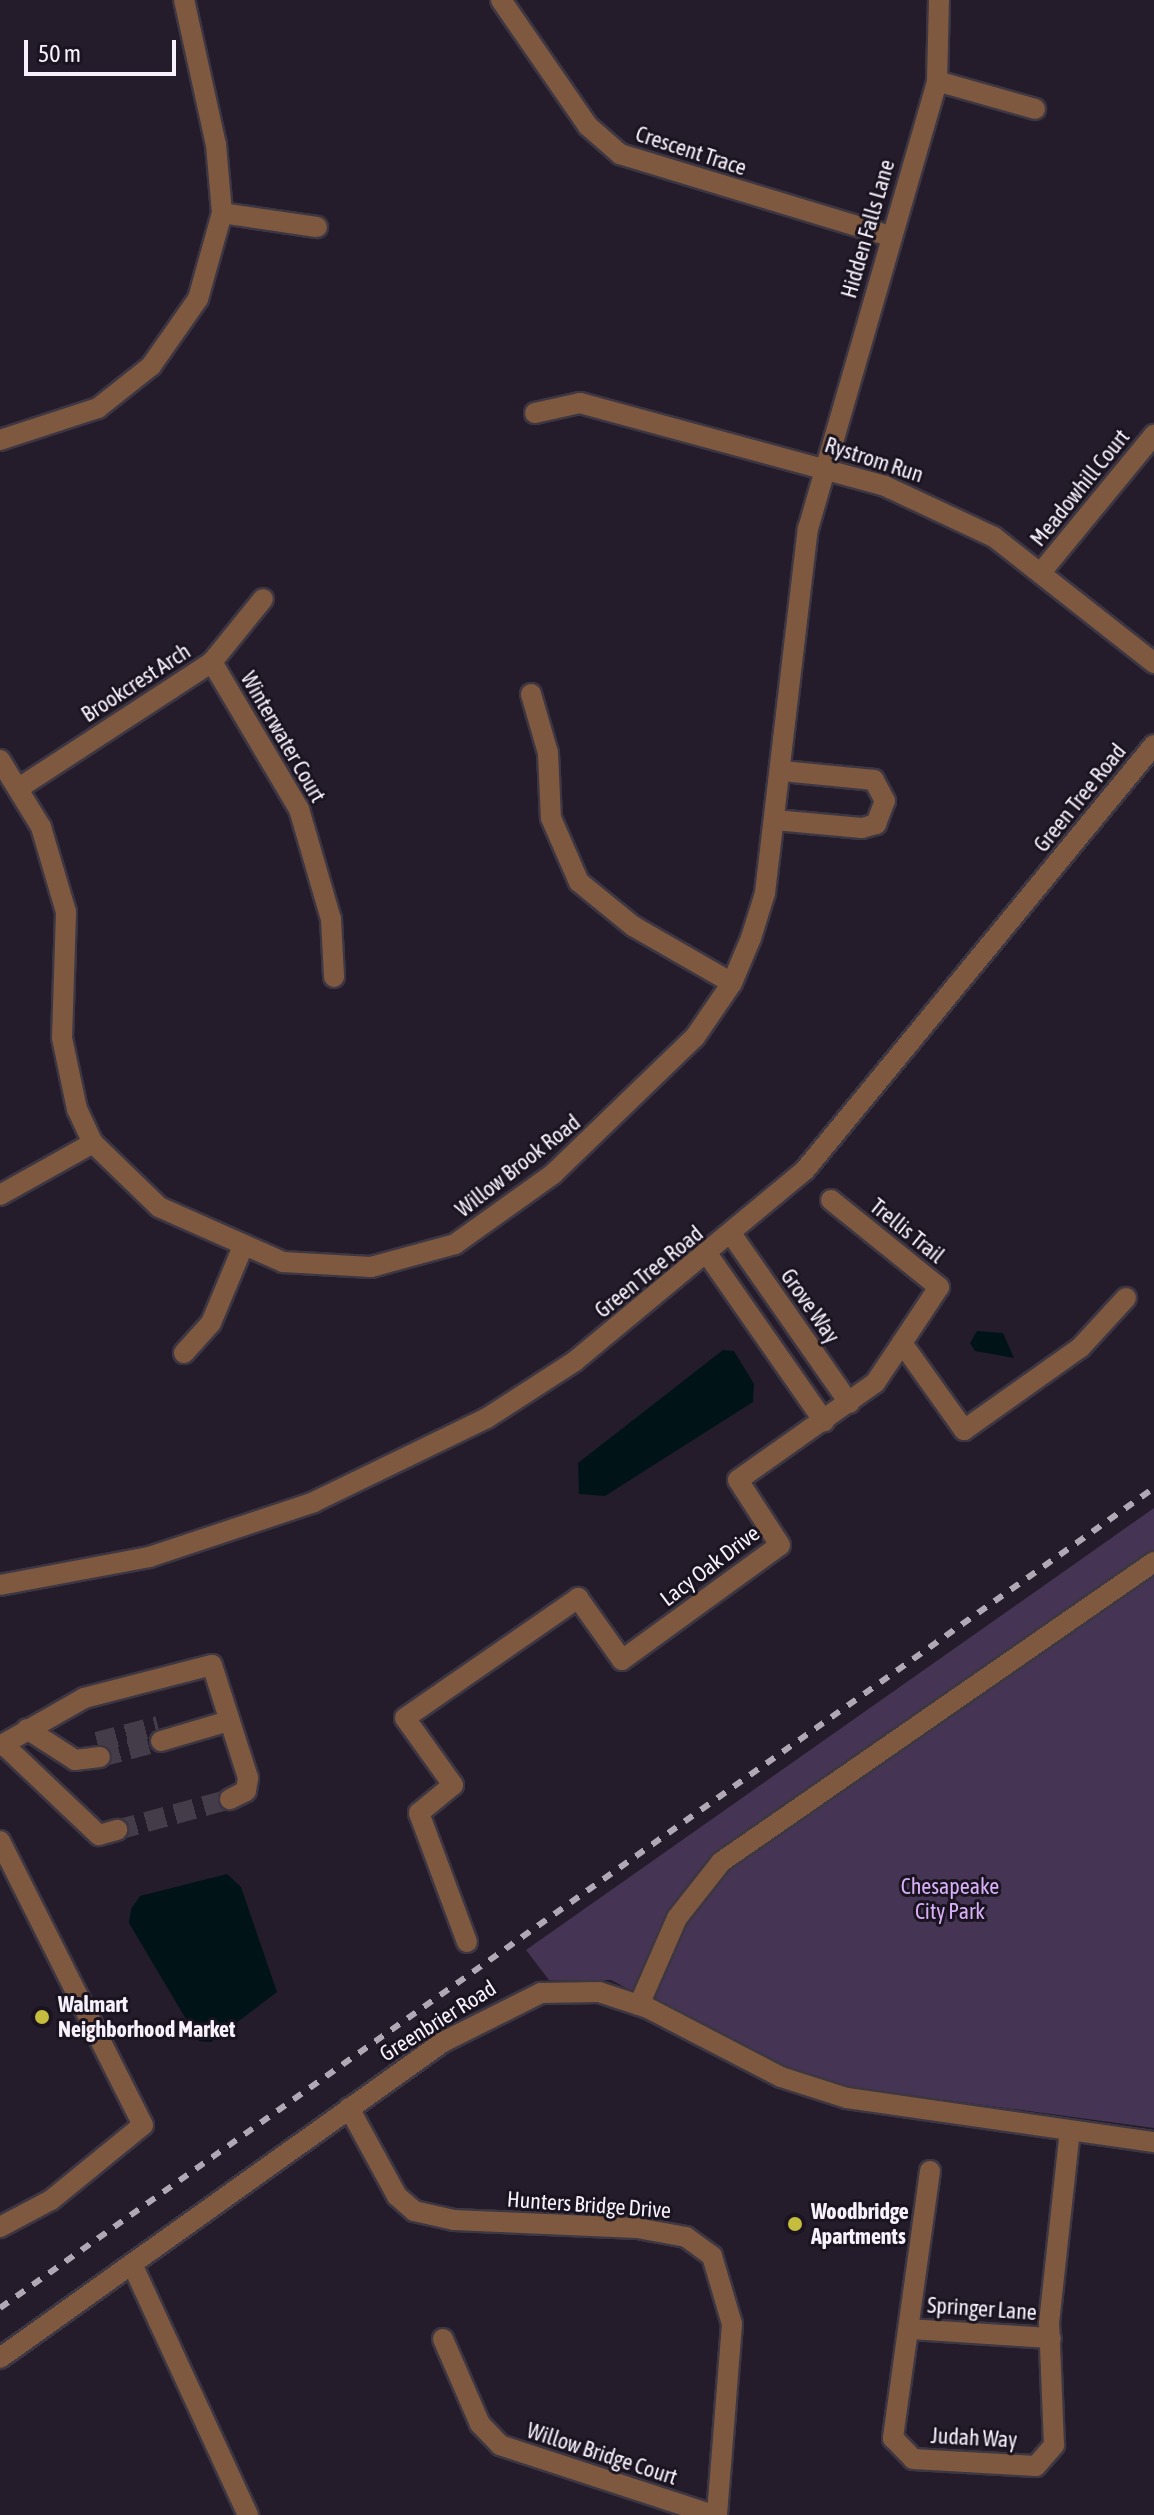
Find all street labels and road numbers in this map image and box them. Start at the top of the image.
street label: Crescent Trace [632,121,750,181]
street label: Hidden Falls Lane [836,157,900,301]
street label: Meadowhill Court [1025,424,1135,552]
street label: Rystrom Run [821,432,927,488]
street label: Brookcrest Arch [77,638,195,728]
street label: Winterwater Court [235,667,331,807]
street label: Green Tree Road [1028,739,1132,857]
street label: Willow Brook Road [450,1109,586,1223]
street label: Trellis Trail [865,1193,949,1269]
street label: Green Tree Road [590,1220,708,1324]
street label: Grove Way [775,1264,845,1348]
street label: Lacy Oak Drive [655,1520,765,1612]
street label: Greenbrier Road [375,1975,501,2067]
street label: Hunters Bridge Drive [506,2186,672,2224]
street label: Springer Lane [926,2292,1038,2326]
street label: Willow Bridge Court [523,2417,681,2491]
street label: Judah Way [930,2423,1018,2453]

